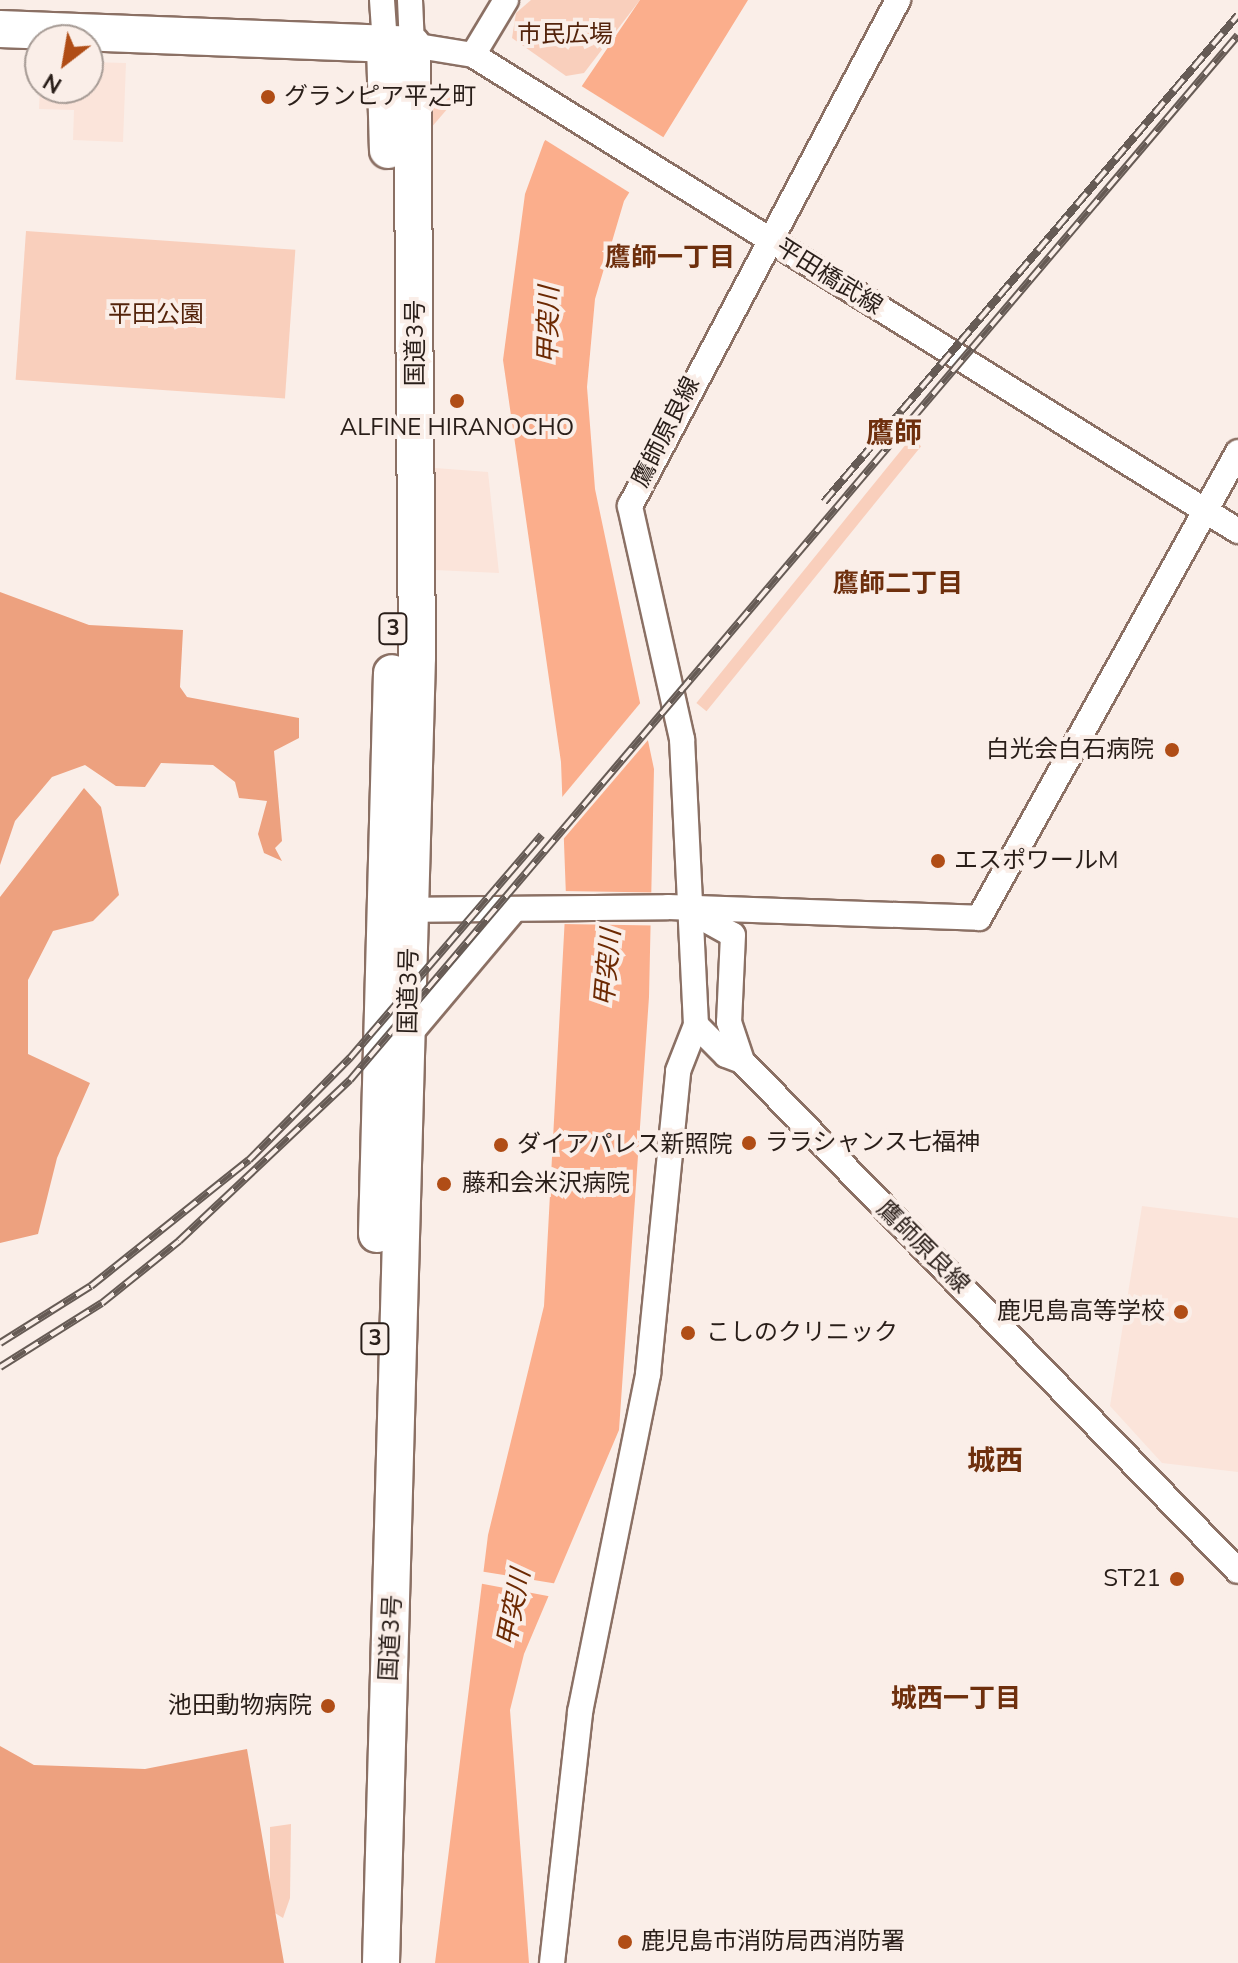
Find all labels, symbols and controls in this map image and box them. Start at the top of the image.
park label: 市民広場 [517,21,613,49]
north arrow [24,24,104,104]
text: N [38,66,67,100]
place label: グランピア平之町 [284,83,476,111]
marker: グランピア平之町 [259,88,277,106]
street label: 平田橋武線 [770,233,888,321]
district label: 鷹師一丁目 [605,242,735,274]
water label: 甲突川 [533,286,565,364]
street label: 国道3号 [402,300,430,386]
park label: 平田公園 [108,301,204,329]
street label: 鷹師原良線 [626,372,706,492]
marker: ALFINE HIRANOCHO [448,392,466,410]
place label: ALFINE HIRANOCHO [340,414,574,442]
district label: 鷹師 [866,416,922,450]
district label: 鷹師二丁目 [833,568,963,600]
road number: 3 [377,611,409,647]
place label: 白光会白石病院 [986,736,1154,764]
marker: 白光会白石病院 [1161,739,1183,761]
place label: エスポワールM [954,847,1119,875]
marker: エスポワールM [929,852,947,870]
water label: 甲突川 [589,928,627,1008]
street label: 国道3号 [394,948,424,1034]
place label: ララシャンス七福神 [765,1129,981,1157]
place label: ダイアパレス新照院 [517,1131,733,1159]
marker: ララシャンス七福神 [740,1134,758,1152]
marker: ダイアパレス新照院 [492,1136,510,1154]
place label: 藤和会米沢病院 [462,1170,630,1198]
marker: 藤和会米沢病院 [433,1173,455,1195]
street label: 鷹師原良線 [870,1194,976,1300]
place label: 鹿児島高等学校 [997,1298,1165,1326]
marker: 鹿児島高等学校 [1172,1303,1190,1321]
place label: こしのクリニック [706,1319,898,1347]
road number: 3 [359,1321,391,1357]
marker: こしのクリニック [677,1322,699,1344]
district label: 城西 [967,1444,1023,1478]
place label: ST21 [1103,1565,1161,1593]
water label: 甲突川 [491,1567,537,1649]
marker: ST21 [1168,1570,1186,1588]
street label: 国道3号 [374,1594,408,1682]
district label: 城西一丁目 [891,1683,1021,1715]
place label: 池田動物病院 [168,1692,312,1720]
marker: 池田動物病院 [319,1697,337,1715]
place label: 鹿児島市消防局西消防署 [641,1928,905,1956]
marker: 鹿児島市消防局西消防署 [616,1933,634,1951]

